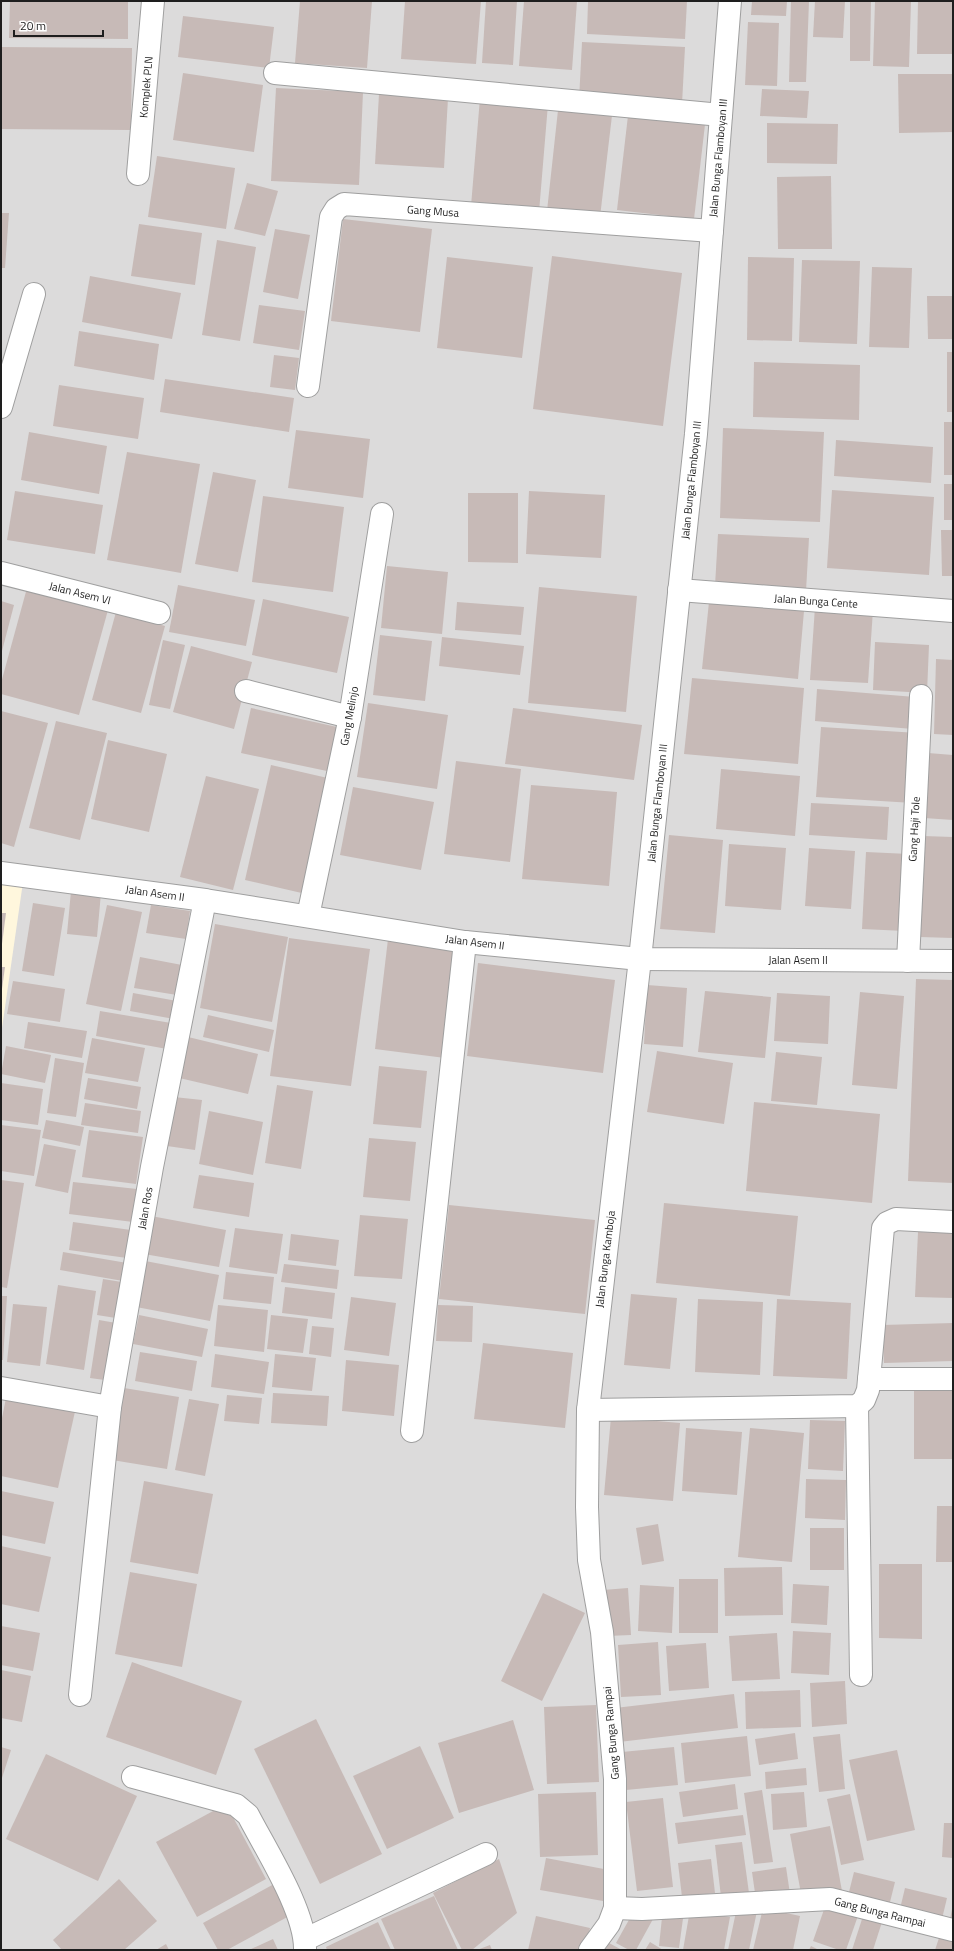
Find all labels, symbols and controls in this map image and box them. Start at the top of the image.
scale bar [14,12,103,38]
text: 20 m [20,16,46,35]
street label: Komplek PLN [135,55,157,119]
street label: Jalan Bunga Flamboyan III [705,98,731,218]
street label: Gang Musa [407,201,460,221]
street label: Jalan Bunga Flamboyan III [677,420,705,540]
street label: Jalan Asem VI [47,578,113,608]
street label: Jalan Bunga Cente [774,590,859,612]
street label: Gang Melinjo [336,685,362,747]
street label: Jalan Bunga Flamboyan III [643,743,671,863]
street label: Gang Haji Tole [904,796,924,862]
street label: Jalan Asem II [125,881,185,905]
street label: Jalan Asem II [445,930,505,954]
street label: Jalan Asem II [768,952,828,968]
street label: Jalan Ros [133,1186,157,1230]
street label: Jalan Bunga Kamboja [591,1209,619,1308]
street label: Gang Bunga Rampai [599,1686,623,1780]
street label: Gang Bunga Rampai [833,1893,927,1931]

